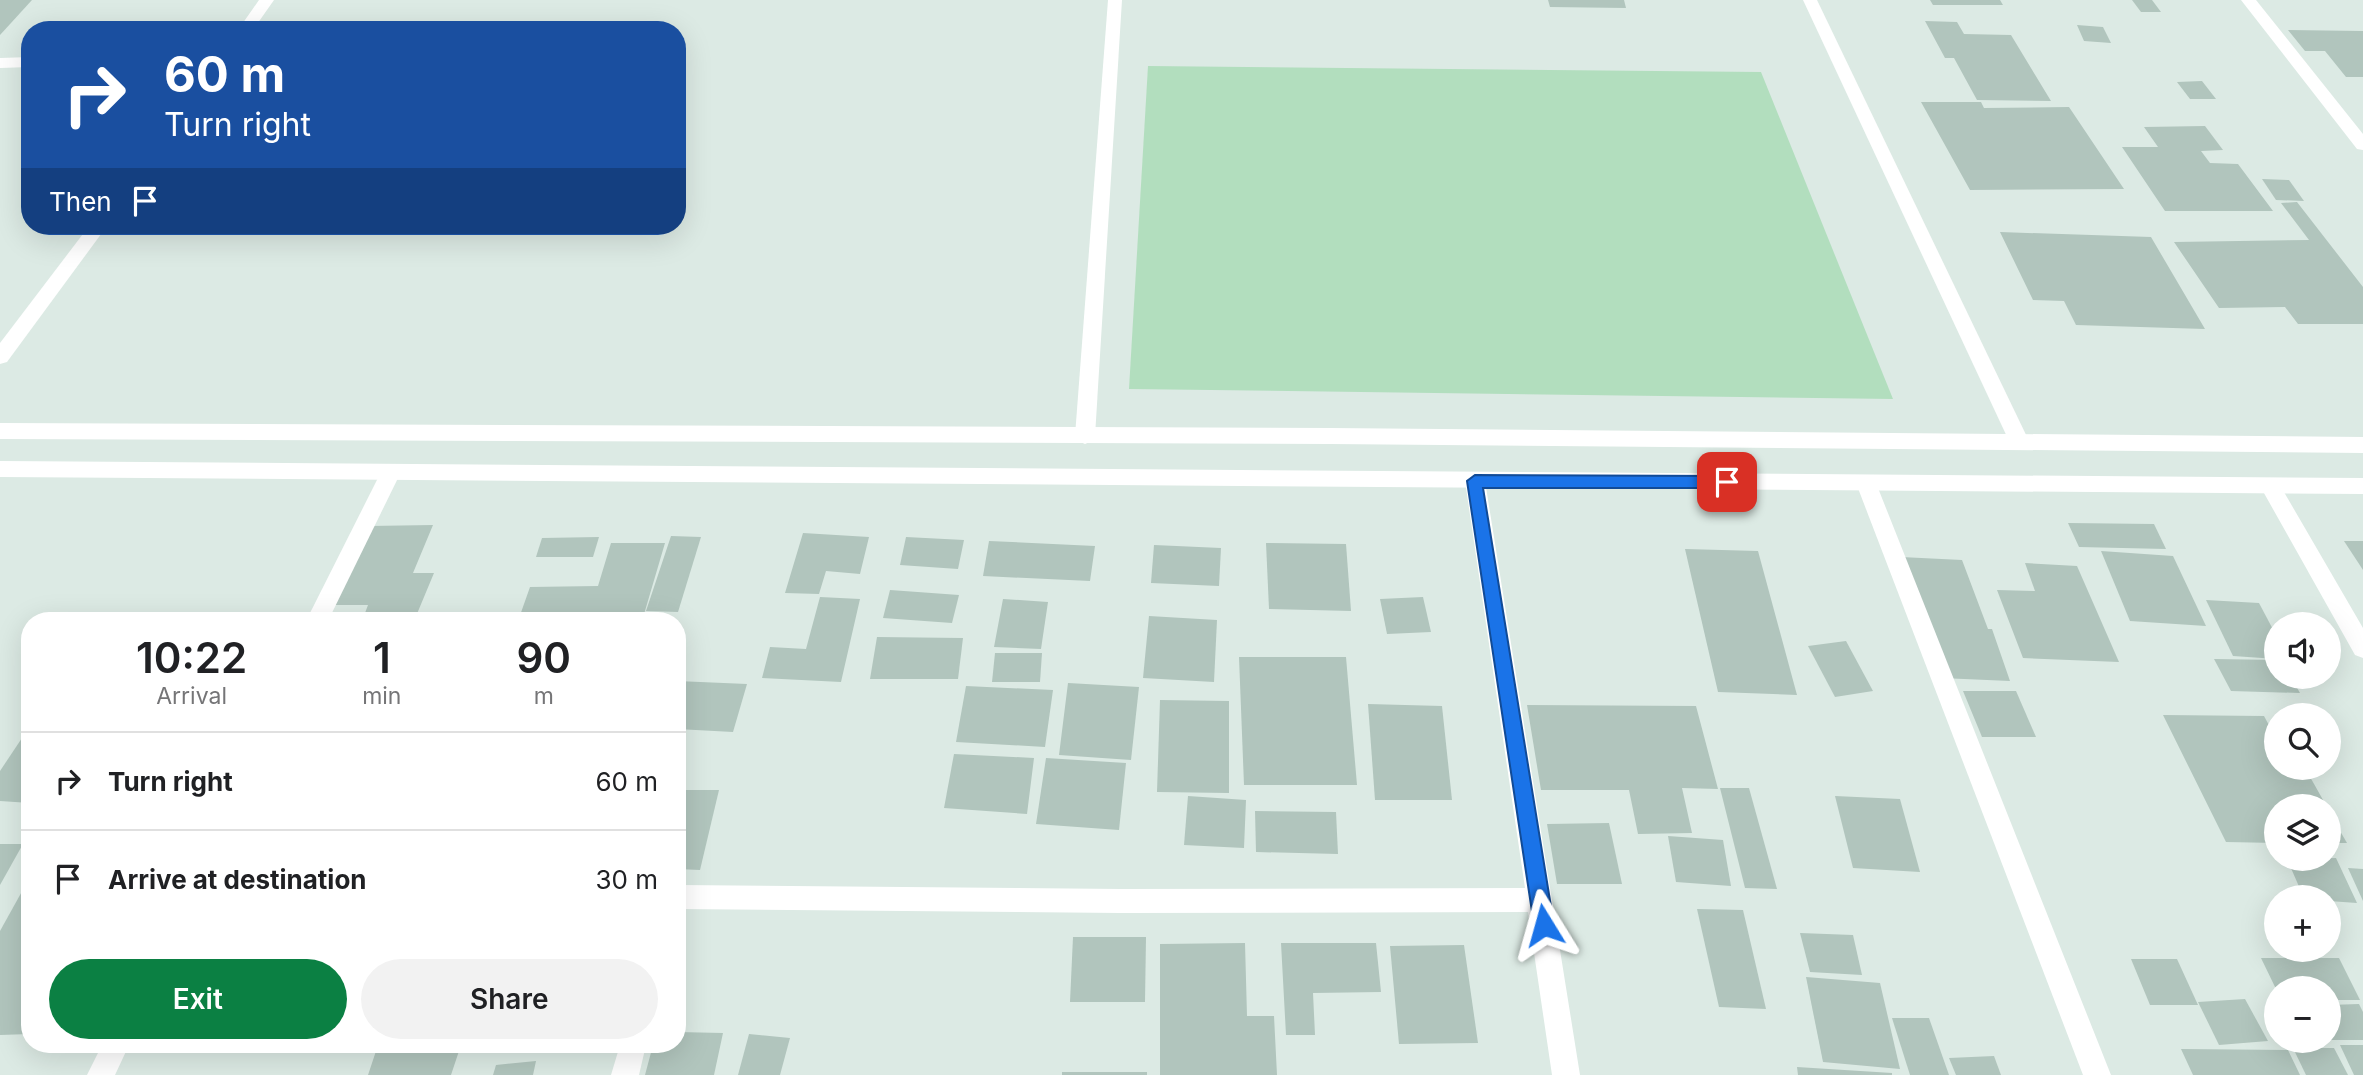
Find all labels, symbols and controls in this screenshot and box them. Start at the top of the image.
text: 60 m [164,45,285,104]
icon: right [49,49,140,140]
text: Turn right [164,105,311,144]
icon: arrive [126,182,164,220]
text: Then [49,186,112,217]
pin [1697,452,1757,512]
icon: arrive [1708,463,1746,501]
map controls [2264,612,2341,1053]
button: sound [2264,612,2341,689]
text: 10:22 [136,632,247,683]
text: 1 [373,632,391,683]
text: 90 [516,632,571,683]
text: Arrival [156,682,227,710]
text: min [362,682,401,710]
text: m [534,682,554,710]
button: search [2264,703,2341,780]
icon: right [49,762,87,800]
text: Turn right [108,766,233,797]
text: 60 m [595,766,658,797]
button: layers [2264,794,2341,871]
icon: arrive [49,860,87,898]
text: Arrive at destination [108,864,367,895]
text: 30 m [595,864,658,895]
button: + [2264,885,2341,962]
position arrow [1507,888,1581,962]
button: Exit [49,959,347,1039]
button: Share [361,959,658,1039]
button: − [2264,976,2341,1053]

